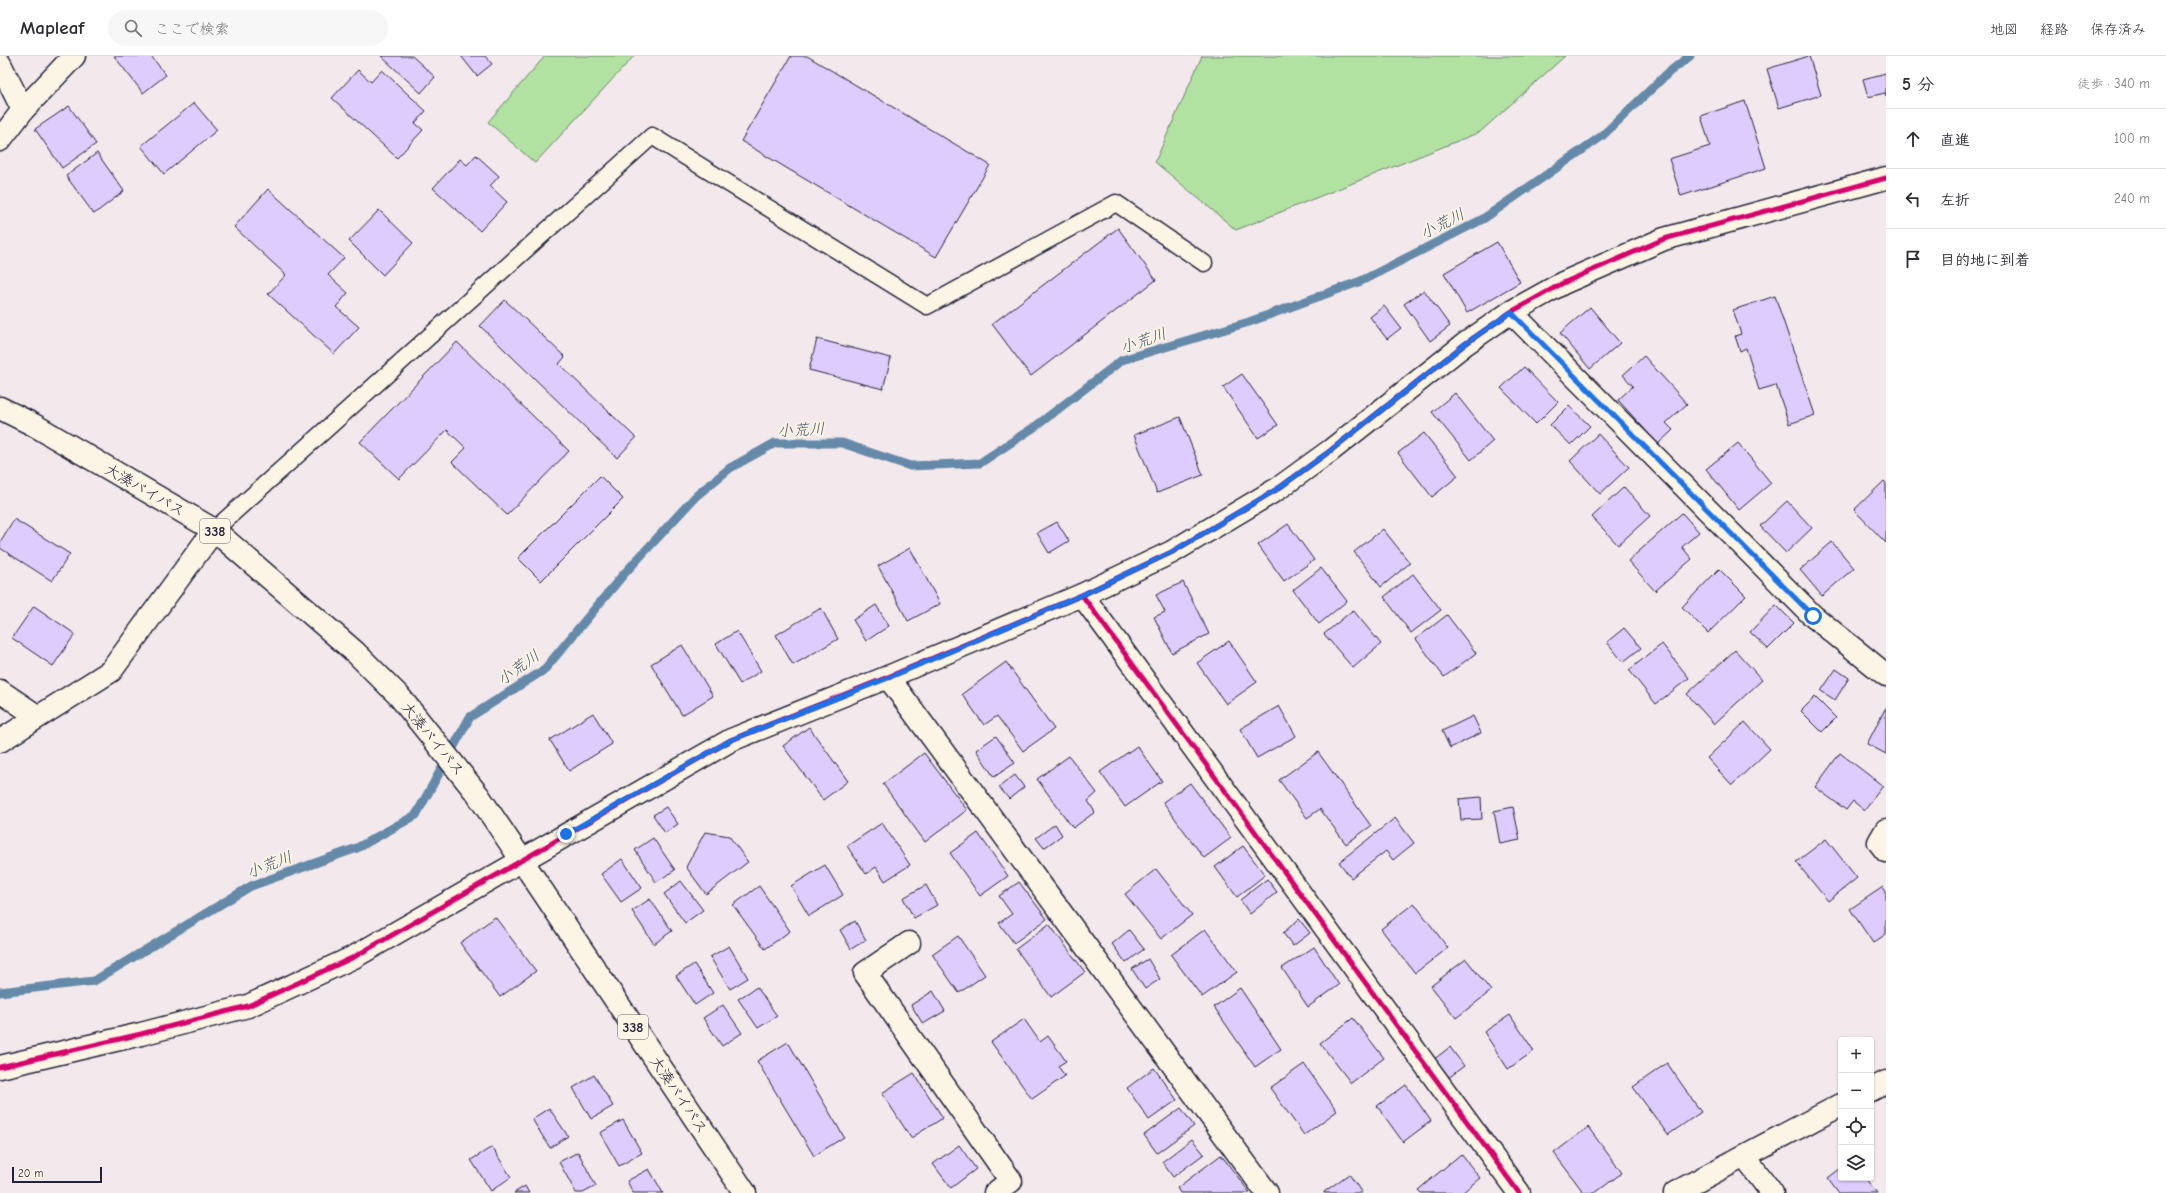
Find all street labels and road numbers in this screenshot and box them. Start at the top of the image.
street label: 大湊バイパス [102,460,188,520]
road number: 338 [200,519,230,543]
street label: 大湊バイパス [398,698,468,780]
road number: 338 [618,1015,648,1039]
street label: 大湊バイパス [646,1053,712,1137]

